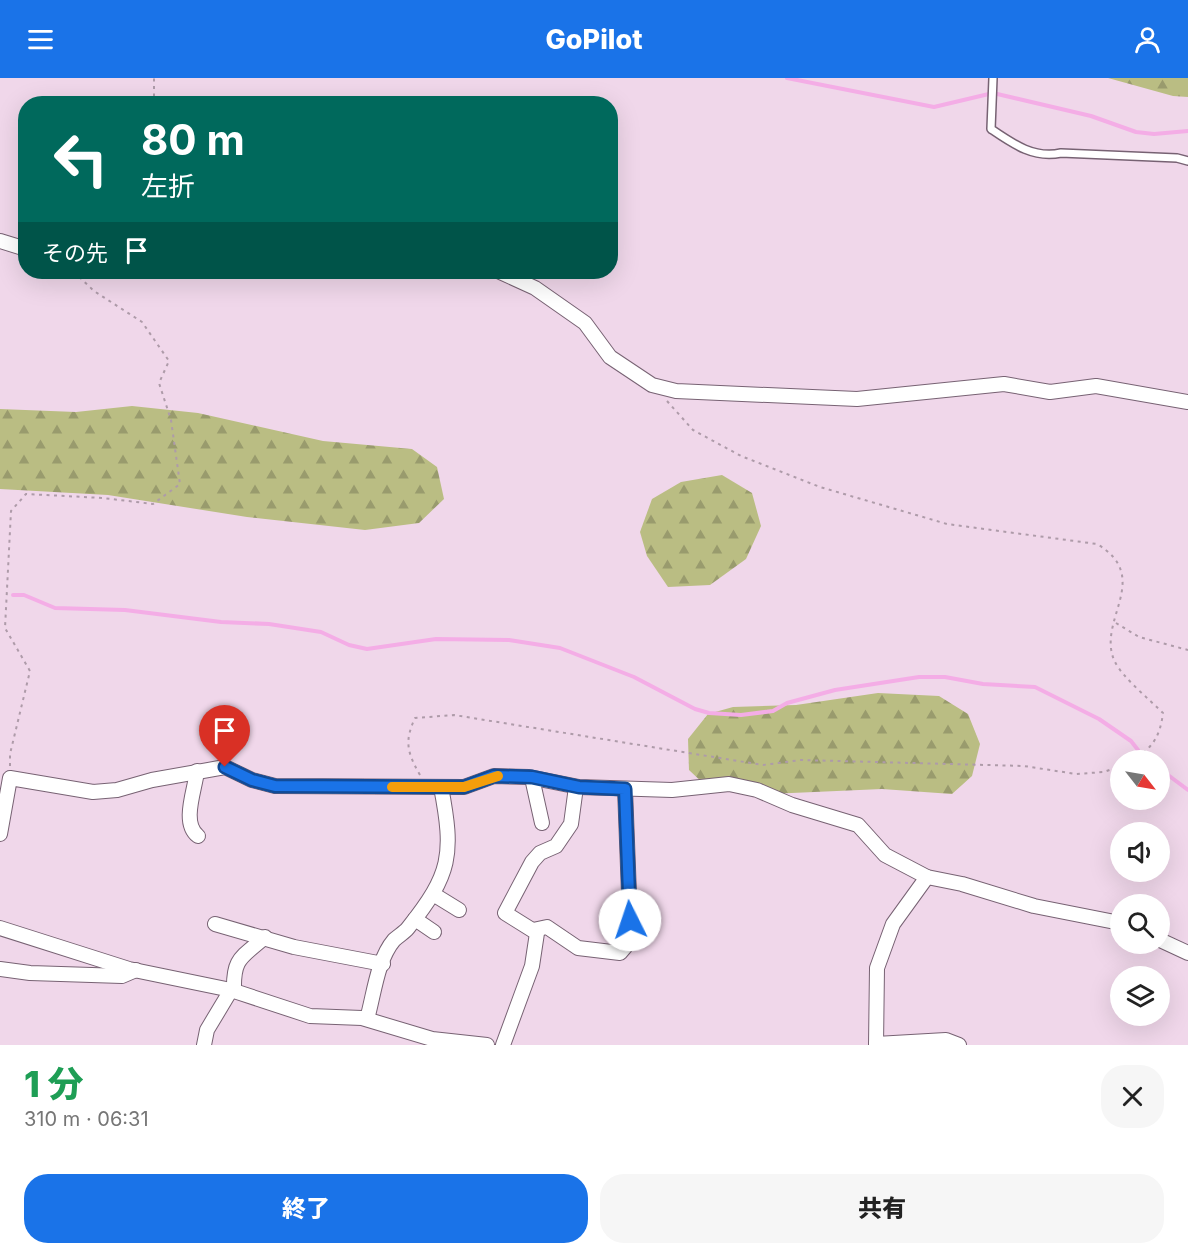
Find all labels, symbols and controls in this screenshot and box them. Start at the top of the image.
icon: menu [24,23,57,56]
text: GoPilot [546,23,642,56]
icon: person [1131,23,1164,56]
text: 80 m [141,114,245,165]
icon: left [42,120,120,198]
text: 左折 [141,170,195,203]
icon: arrive [120,234,153,267]
text: その先 [42,240,108,266]
pin [199,705,250,767]
icon: arrive [208,714,241,747]
north arrow [1110,750,1170,810]
map controls [1110,750,1170,1026]
button: sound [1110,822,1170,882]
position arrow [598,888,662,952]
button: search [1110,894,1170,954]
button: layers [1110,966,1170,1026]
text: 1 分 [24,1062,84,1106]
button: close [1101,1065,1164,1128]
text: 310 m · 06:31 [24,1107,149,1131]
button: 終了 [24,1174,588,1243]
button: 共有 [600,1174,1164,1243]

